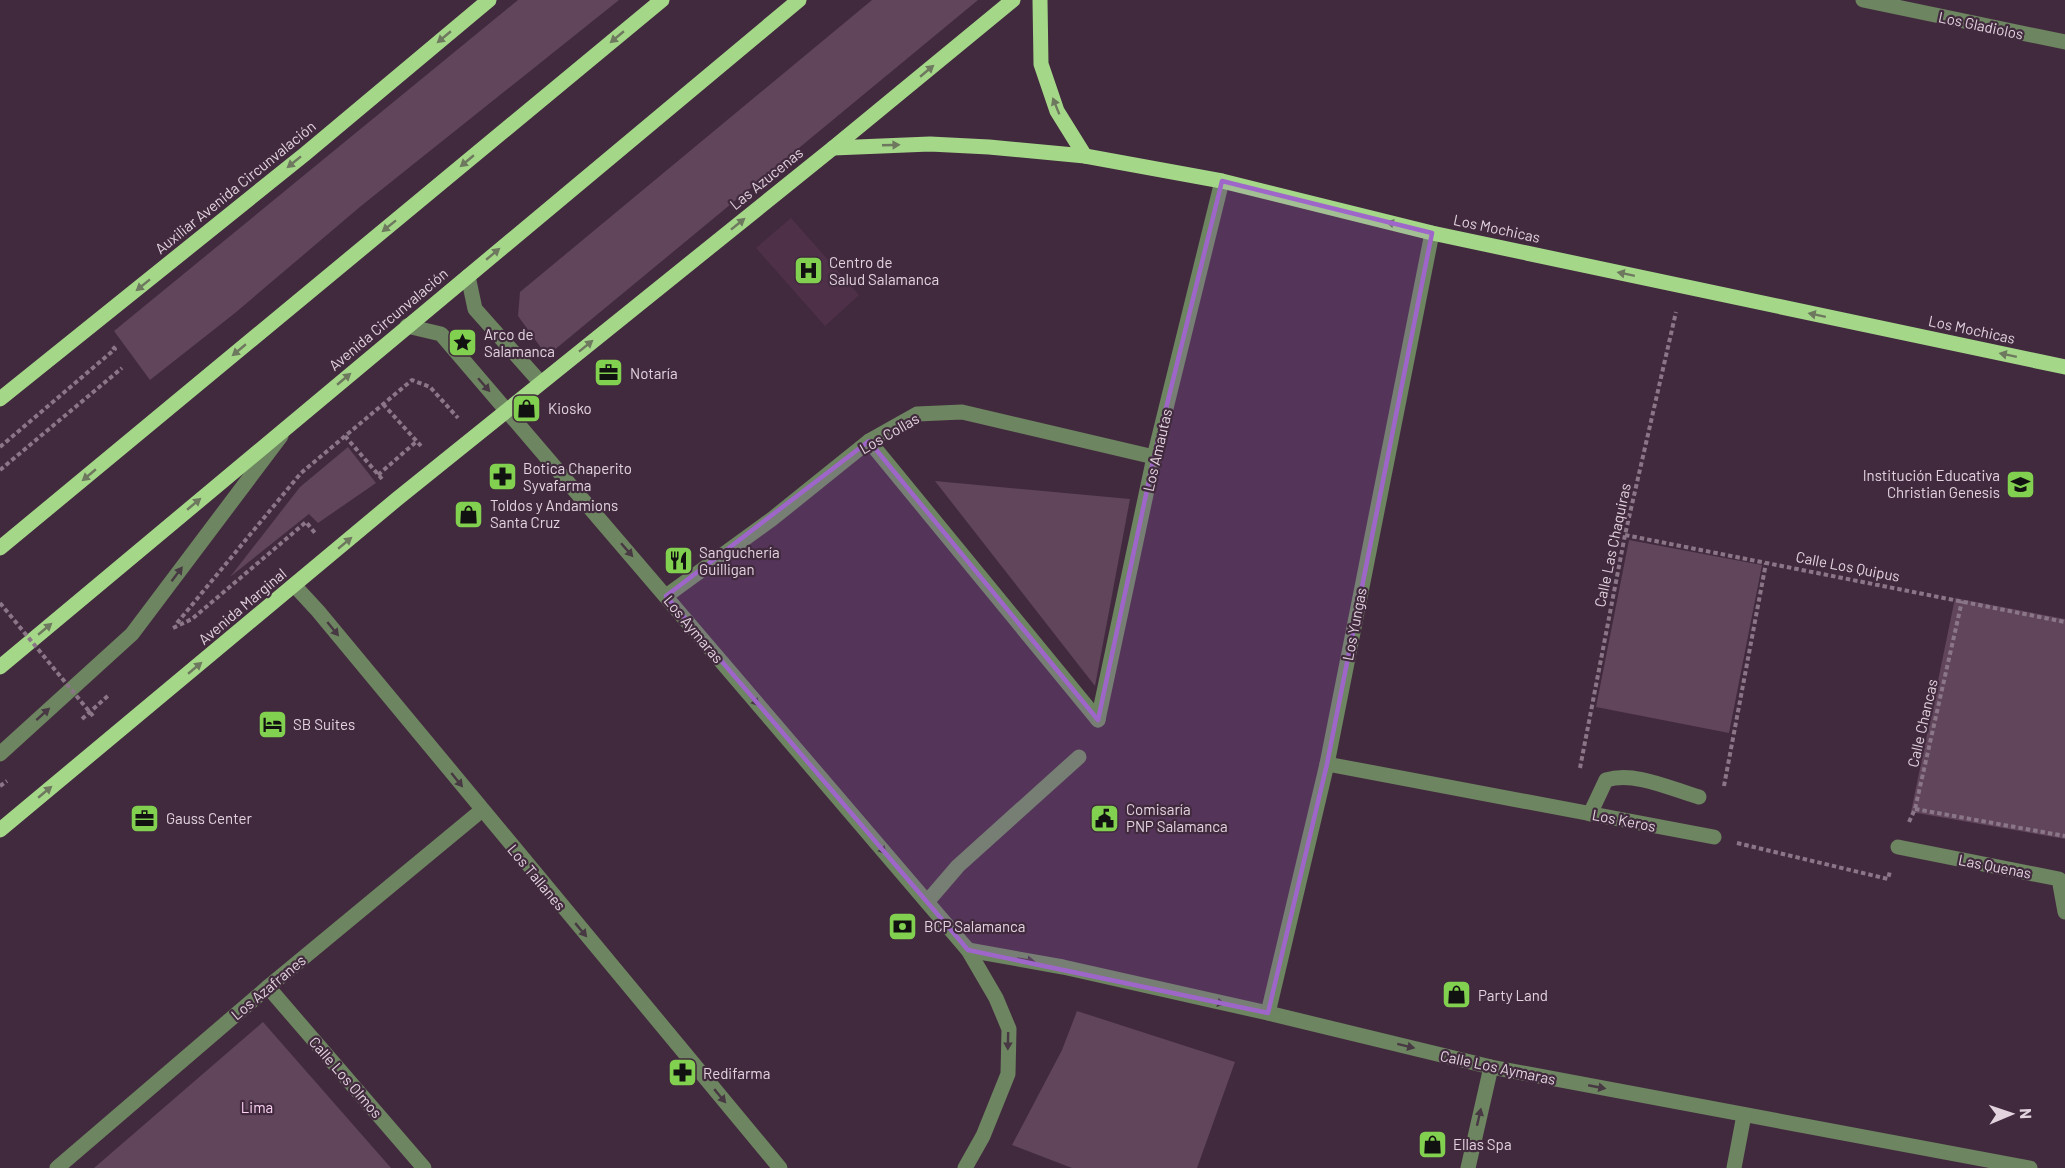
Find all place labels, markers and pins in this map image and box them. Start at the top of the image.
place label: Centro de Salud Salamanca [829,253,939,288]
hospital icon: Centro de Salud Salamanca [792,255,824,287]
place label: Arco de Salamanca [484,325,555,360]
place icon: Arco de Salamanca [447,327,479,359]
office icon: Notaría [593,357,625,389]
place label: Notaría [630,364,678,382]
shop icon: Kiosko [511,392,543,424]
place label: Kiosko [548,399,592,417]
place label: Botica Chaperito Syvafarma [523,459,632,494]
pharmacy icon: Botica Chaperito Syvafarma [486,461,518,493]
place label: Institución Educativa Christian Genesis [1863,466,2000,501]
school or university icon: Institución Educativa Christian Genesis [2005,468,2037,500]
place label: Toldos y Andamions Santa Cruz [490,496,618,531]
shop icon: Toldos y Andamions Santa Cruz [453,498,485,530]
place label: Sanguchería Guilligan [699,543,780,578]
restaurant icon: Sanguchería Guilligan [662,545,694,577]
hotel icon: SB Suites [256,708,288,740]
place label: SB Suites [293,715,355,733]
place label: Comisaría PNP Salamanca [1126,800,1228,835]
office icon: Gauss Center [129,802,161,834]
public building icon: Comisaría PNP Salamanca [1089,802,1121,834]
place label: Gauss Center [166,809,252,827]
bank icon: BCP Salamanca [887,910,919,942]
place label: BCP Salamanca [924,917,1025,935]
shop icon: Party Land [1441,979,1473,1011]
place label: Party Land [1478,986,1548,1004]
pharmacy icon: Redifarma [666,1057,698,1089]
place label: Redifarma [703,1064,770,1082]
shop icon: Ellas Spa [1416,1128,1448,1160]
place label: Ellas Spa [1453,1135,1512,1153]

